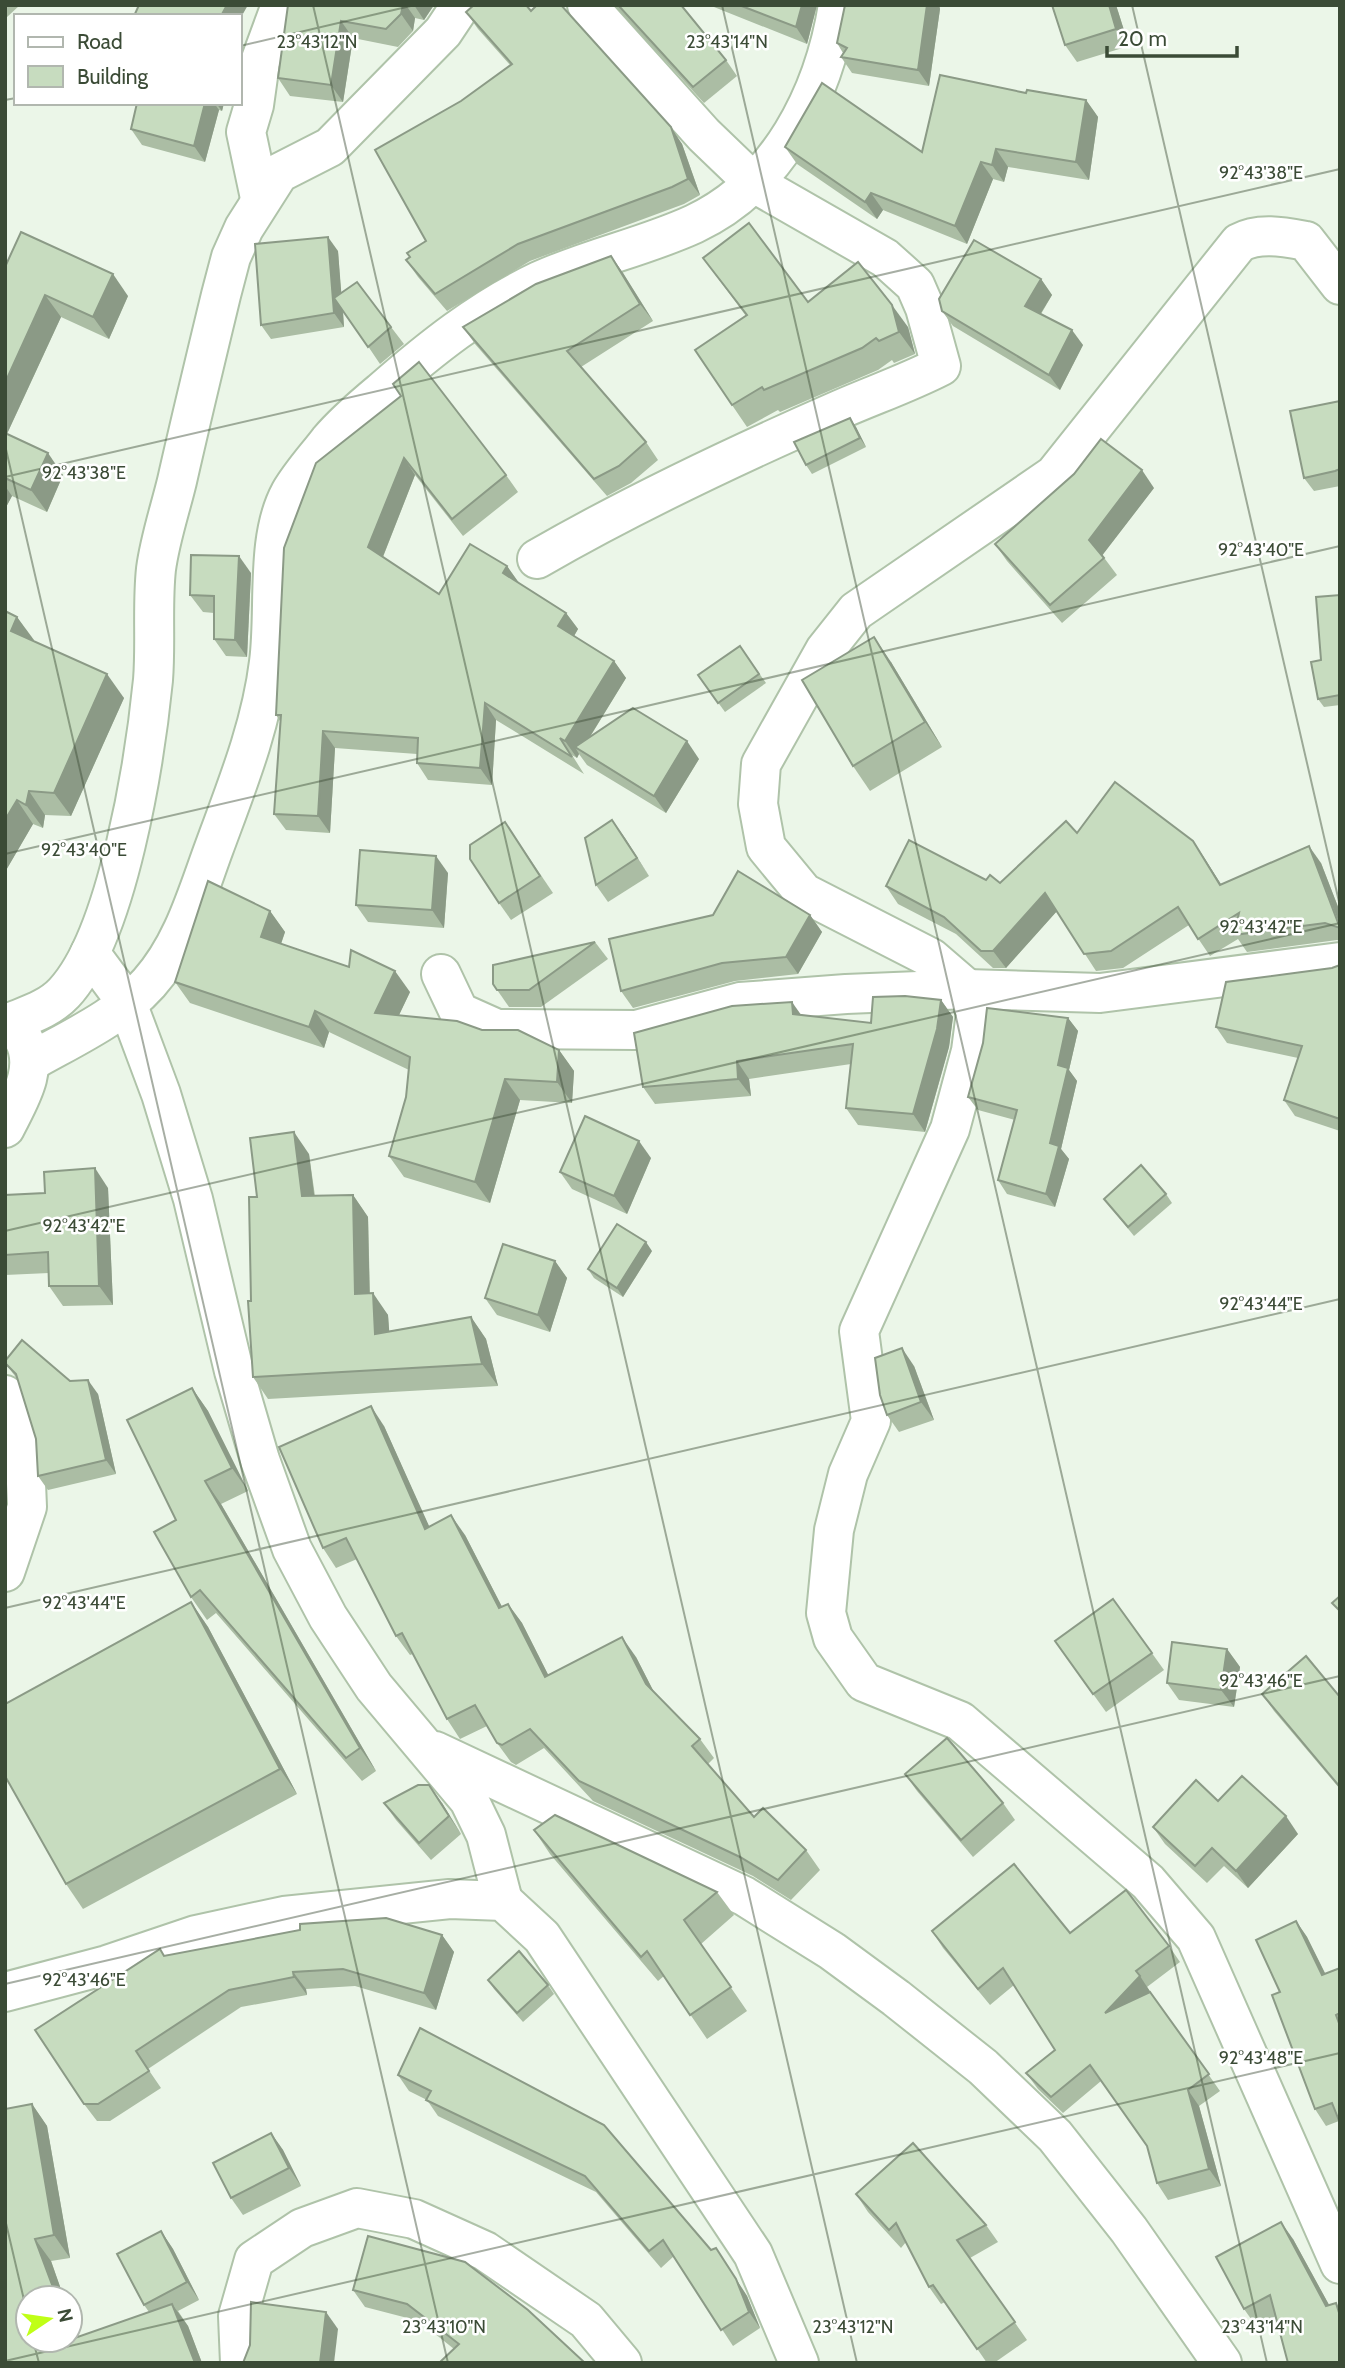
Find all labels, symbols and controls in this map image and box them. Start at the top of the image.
legend [14,14,242,105]
scale bar [1107,14,1236,58]
text: 20 m [1118,26,1167,51]
text: Road [77,29,123,54]
text: 23°43'12"N [277,31,357,53]
text: 23°43'14"N [686,31,768,53]
text: Building [77,64,149,89]
text: 92°43'38"E [1219,162,1303,184]
text: 92°43'38"E [42,462,126,484]
text: 92°43'40"E [1218,539,1304,561]
text: 92°43'40"E [41,839,127,861]
text: 92°43'42"E [1220,916,1302,938]
text: 92°43'42"E [43,1215,125,1237]
text: 92°43'44"E [1219,1293,1303,1315]
text: 92°43'44"E [42,1592,126,1614]
text: 92°43'46"E [1219,1670,1303,1692]
text: 92°43'46"E [42,1969,126,1991]
text: 92°43'48"E [1219,2047,1303,2069]
north arrow [14,2284,84,2354]
text: N [52,2306,78,2324]
text: 23°43'10"N [402,2316,486,2338]
text: 23°43'12"N [813,2316,893,2338]
text: 23°43'14"N [1221,2316,1303,2338]

